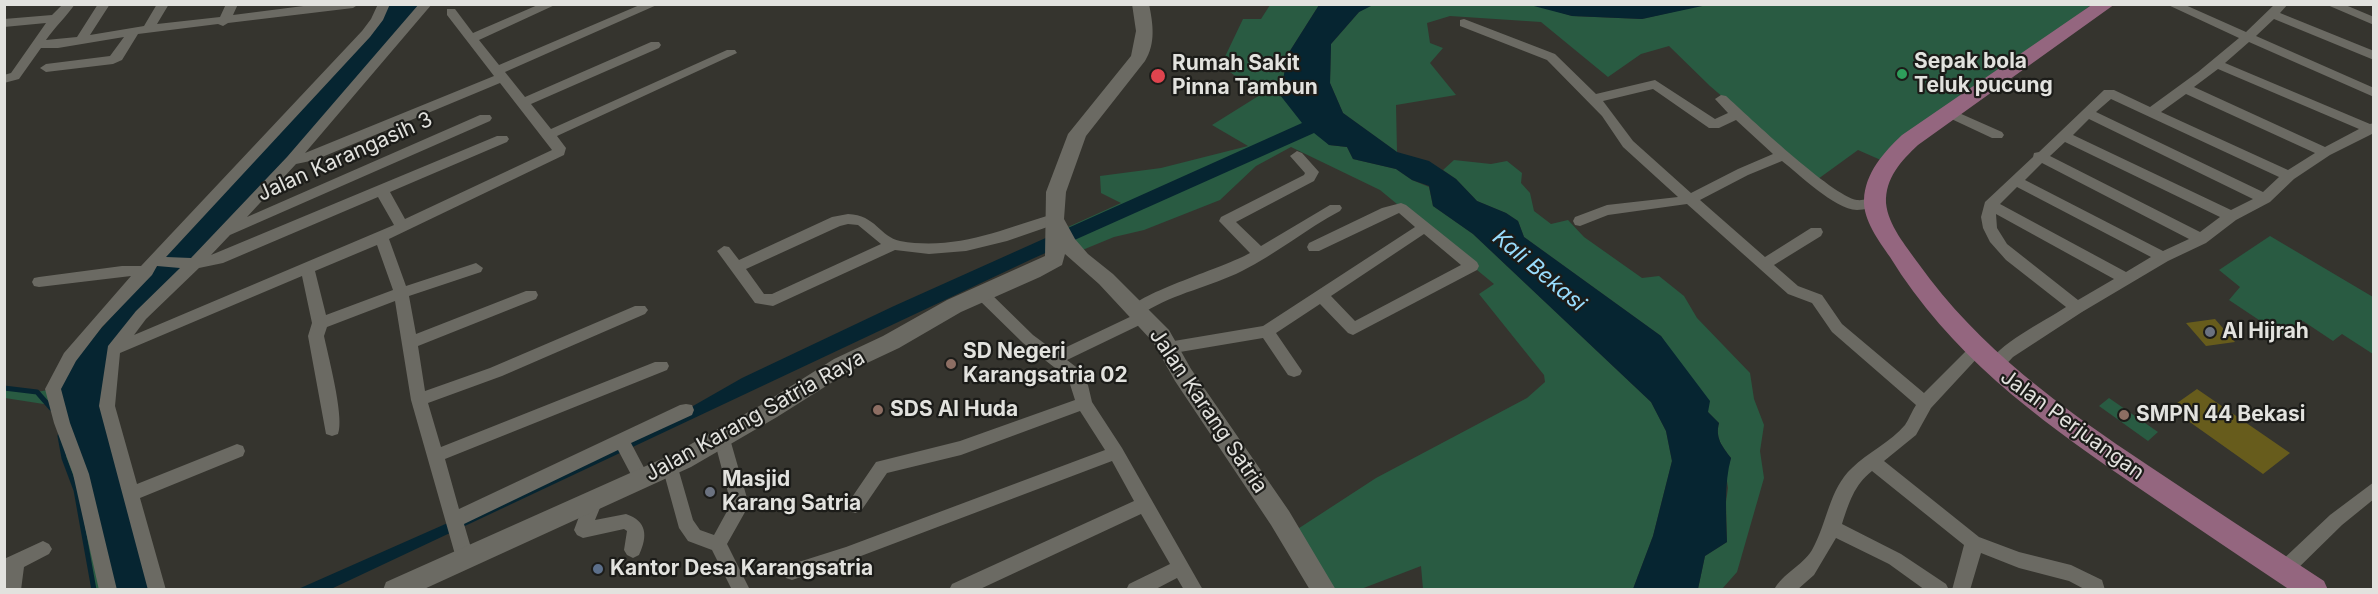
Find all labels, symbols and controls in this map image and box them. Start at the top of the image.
place label: Sepak bola Teluk pucung [1914,49,2053,99]
place label: Rumah Sakit Pinna Tambun [1172,51,1318,101]
marker: Rumah Sakit Pinna Tambun [1149,67,1167,85]
marker: Sepak bola Teluk pucung [1895,67,1909,81]
street label: Jalan Karangasih 3 [253,107,437,207]
water label: Kali Bekasi [1487,224,1591,318]
place label: Al Hijrah [2222,319,2309,345]
street label: Jalan Karang Satria [1144,324,1272,498]
marker: Al Hijrah [2203,325,2217,339]
place label: SD Negeri Karangsatria 02 [963,339,1128,389]
street label: Jalan Karang Satria Raya [641,345,869,487]
marker: SD Negeri Karangsatria 02 [944,357,958,371]
street label: Jalan Perjuangan [1995,364,2149,486]
place label: SDS Al Huda [890,397,1018,423]
place label: SMPN 44 Bekasi [2136,402,2306,428]
marker: SDS Al Huda [871,403,885,417]
marker: SMPN 44 Bekasi [2117,408,2131,422]
place label: Masjid Karang Satria [722,467,861,517]
marker: Masjid Karang Satria [703,485,717,499]
place label: Kantor Desa Karangsatria [610,556,873,582]
marker: Kantor Desa Karangsatria [591,562,605,576]

